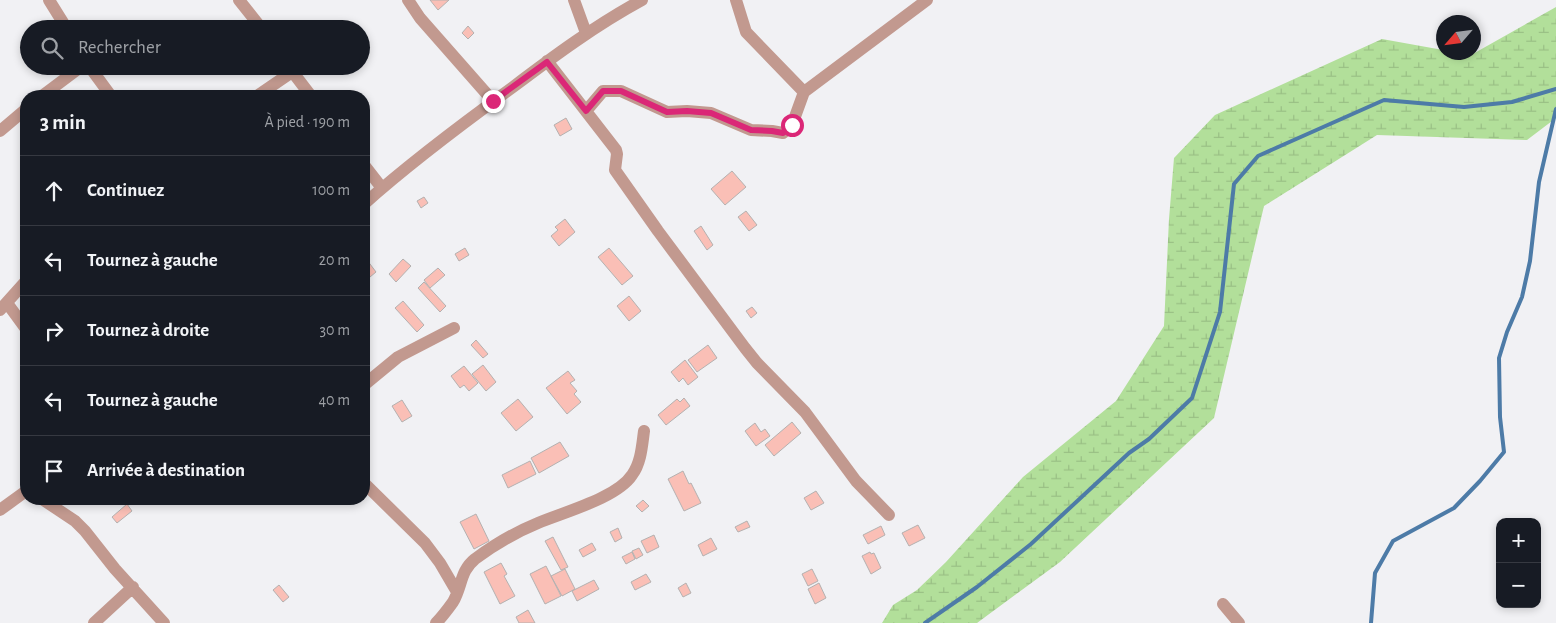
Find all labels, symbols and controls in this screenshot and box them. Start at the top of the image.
north arrow [1436,15,1481,60]
search box [20,20,370,75]
icon: search [38,34,66,62]
text: Rechercher [78,38,161,57]
route end [482,90,505,113]
text: 3 min [40,112,86,133]
text: À pied · 190 m [265,114,350,130]
route start [781,114,804,137]
icon: ahead [40,177,68,205]
text: Continuez [87,181,164,200]
text: 100 m [312,182,350,198]
icon: left [40,247,68,275]
text: Tournez à gauche [87,251,218,270]
text: 20 m [319,252,350,268]
icon: right [40,317,68,345]
text: Tournez à droite [87,321,209,340]
text: 30 m [320,322,350,338]
icon: left [40,387,68,415]
text: Tournez à gauche [87,391,218,410]
text: 40 m [318,392,350,408]
icon: arrive [40,457,68,485]
text: Arrivée à destination [87,461,245,480]
map controls [1496,518,1541,608]
button: + [1496,518,1541,563]
button: − [1496,563,1541,608]

